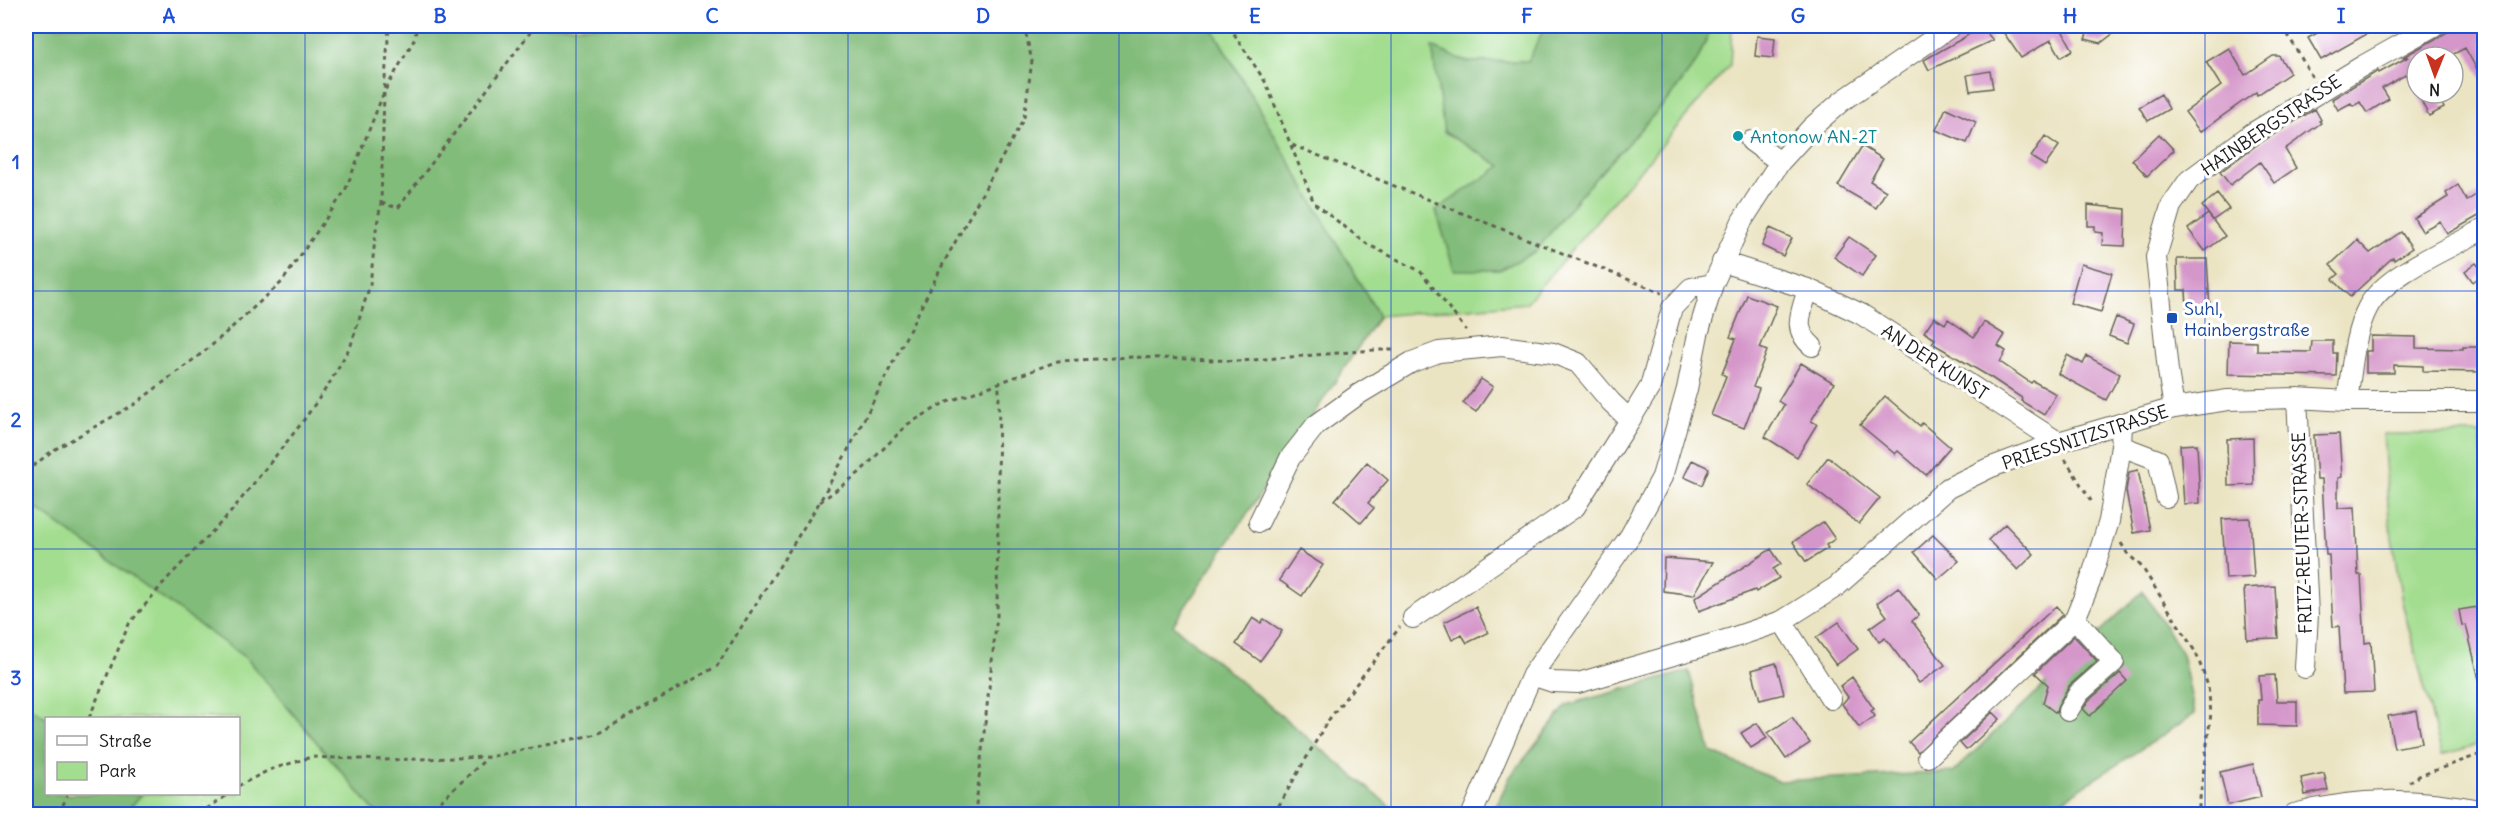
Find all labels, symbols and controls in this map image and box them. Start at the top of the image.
text: A [163,3,176,28]
text: B [433,3,447,28]
text: C [705,3,719,28]
text: D [976,3,990,28]
text: E [1249,3,1261,28]
text: F [1521,3,1533,28]
text: G [1791,3,1805,28]
text: H [2063,3,2077,28]
text: I [2337,3,2346,28]
north arrow [2405,45,2465,105]
street label: HAINBERGSTRASSE [2196,69,2346,181]
text: N [2429,80,2440,100]
place label: Antonow AN-2T [1750,125,1877,148]
marker: Antonow AN-2T [1731,129,1745,143]
text: 1 [12,149,20,174]
place label: Suhl, Hainbergstraße [2184,297,2310,341]
marker: Suhl, Hainbergstraße [2165,311,2179,325]
street label: AN DER KUNST [1877,319,1993,405]
street label: PRIESSNITZSTRASSE [1999,399,2171,475]
text: 2 [11,407,22,432]
street label: FRITZ-REUTER-STRASSE [2287,432,2317,634]
text: 3 [10,665,22,690]
legend [45,717,240,795]
text: Straße [99,729,152,752]
text: Park [99,759,136,782]

